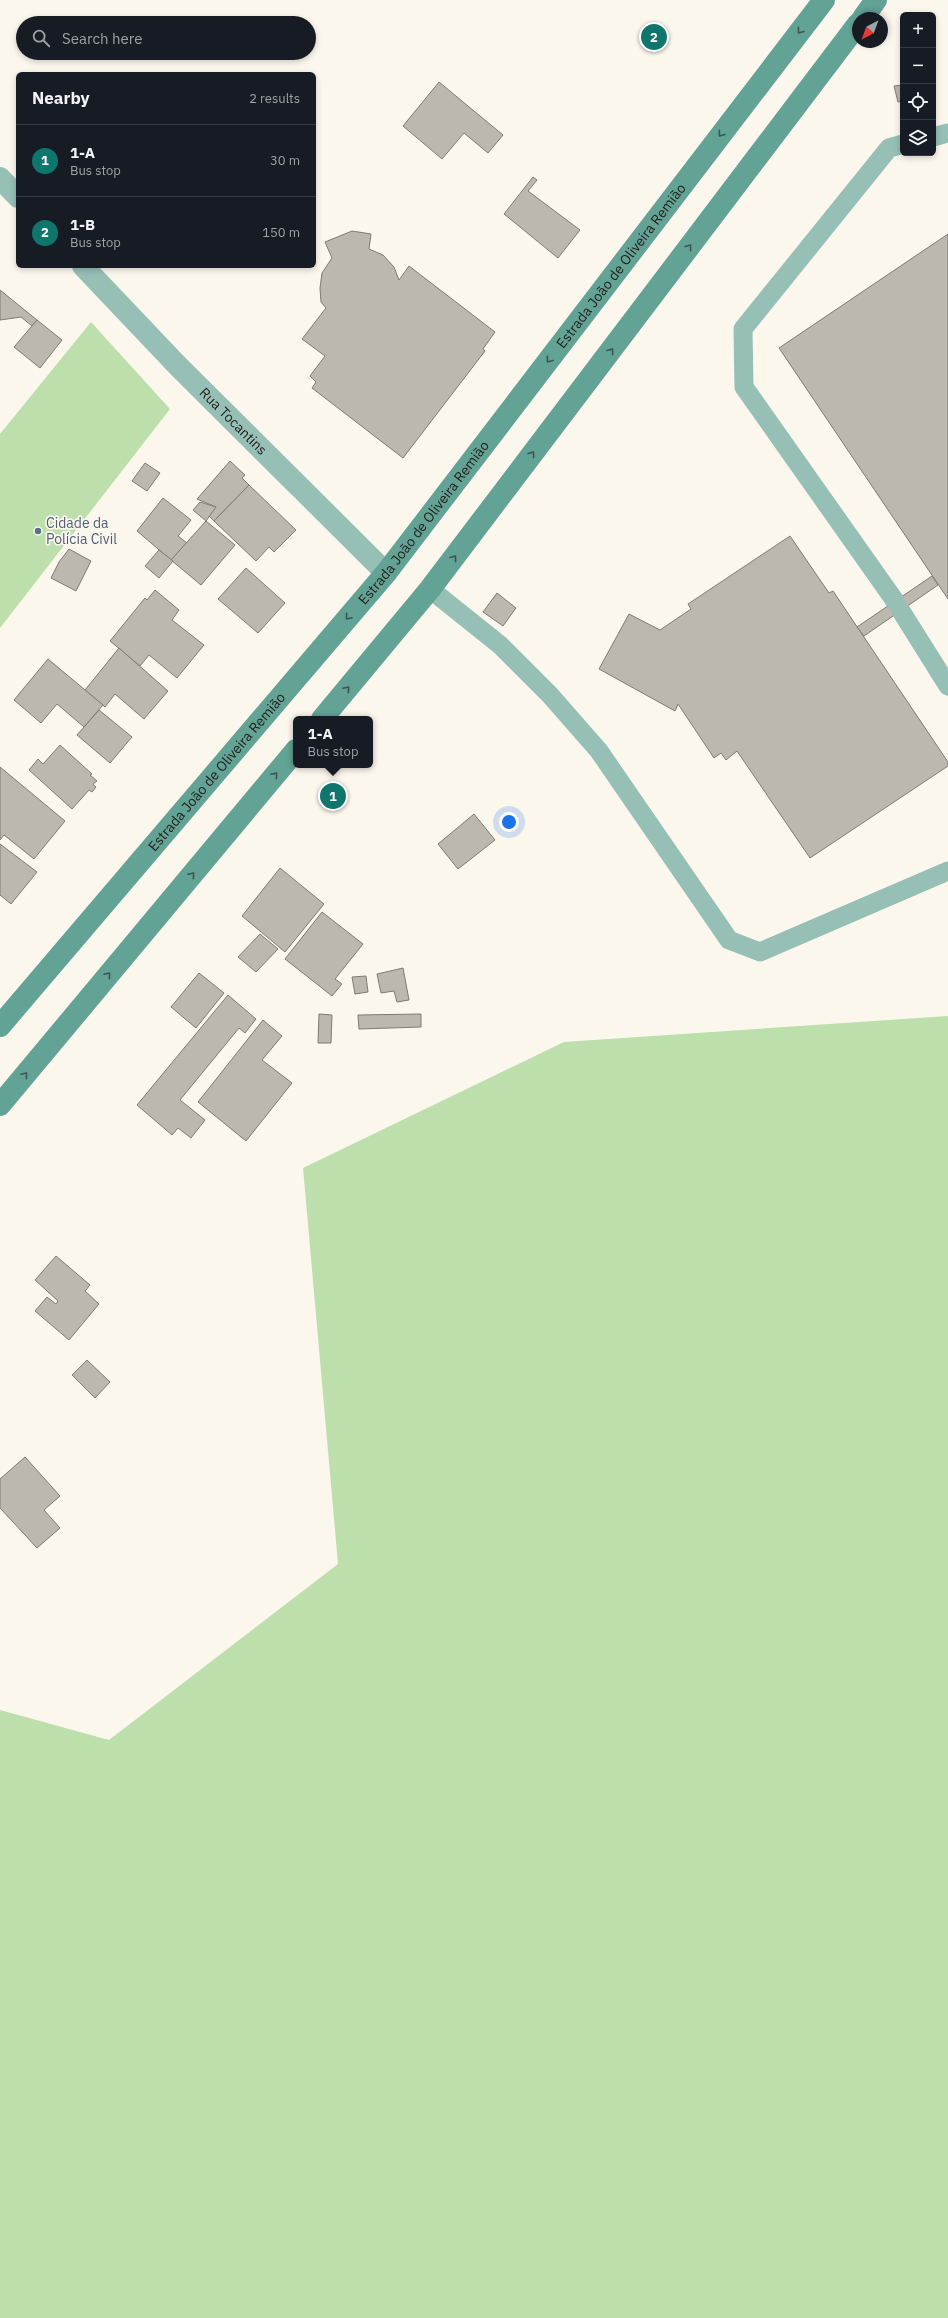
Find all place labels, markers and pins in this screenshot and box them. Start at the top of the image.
pin: 2 [641,22,667,52]
place label: Cidade da Polícia Civil [46,514,117,548]
marker: Cidade da Polícia Civil [33,526,43,536]
pin: 1 [320,781,346,811]

